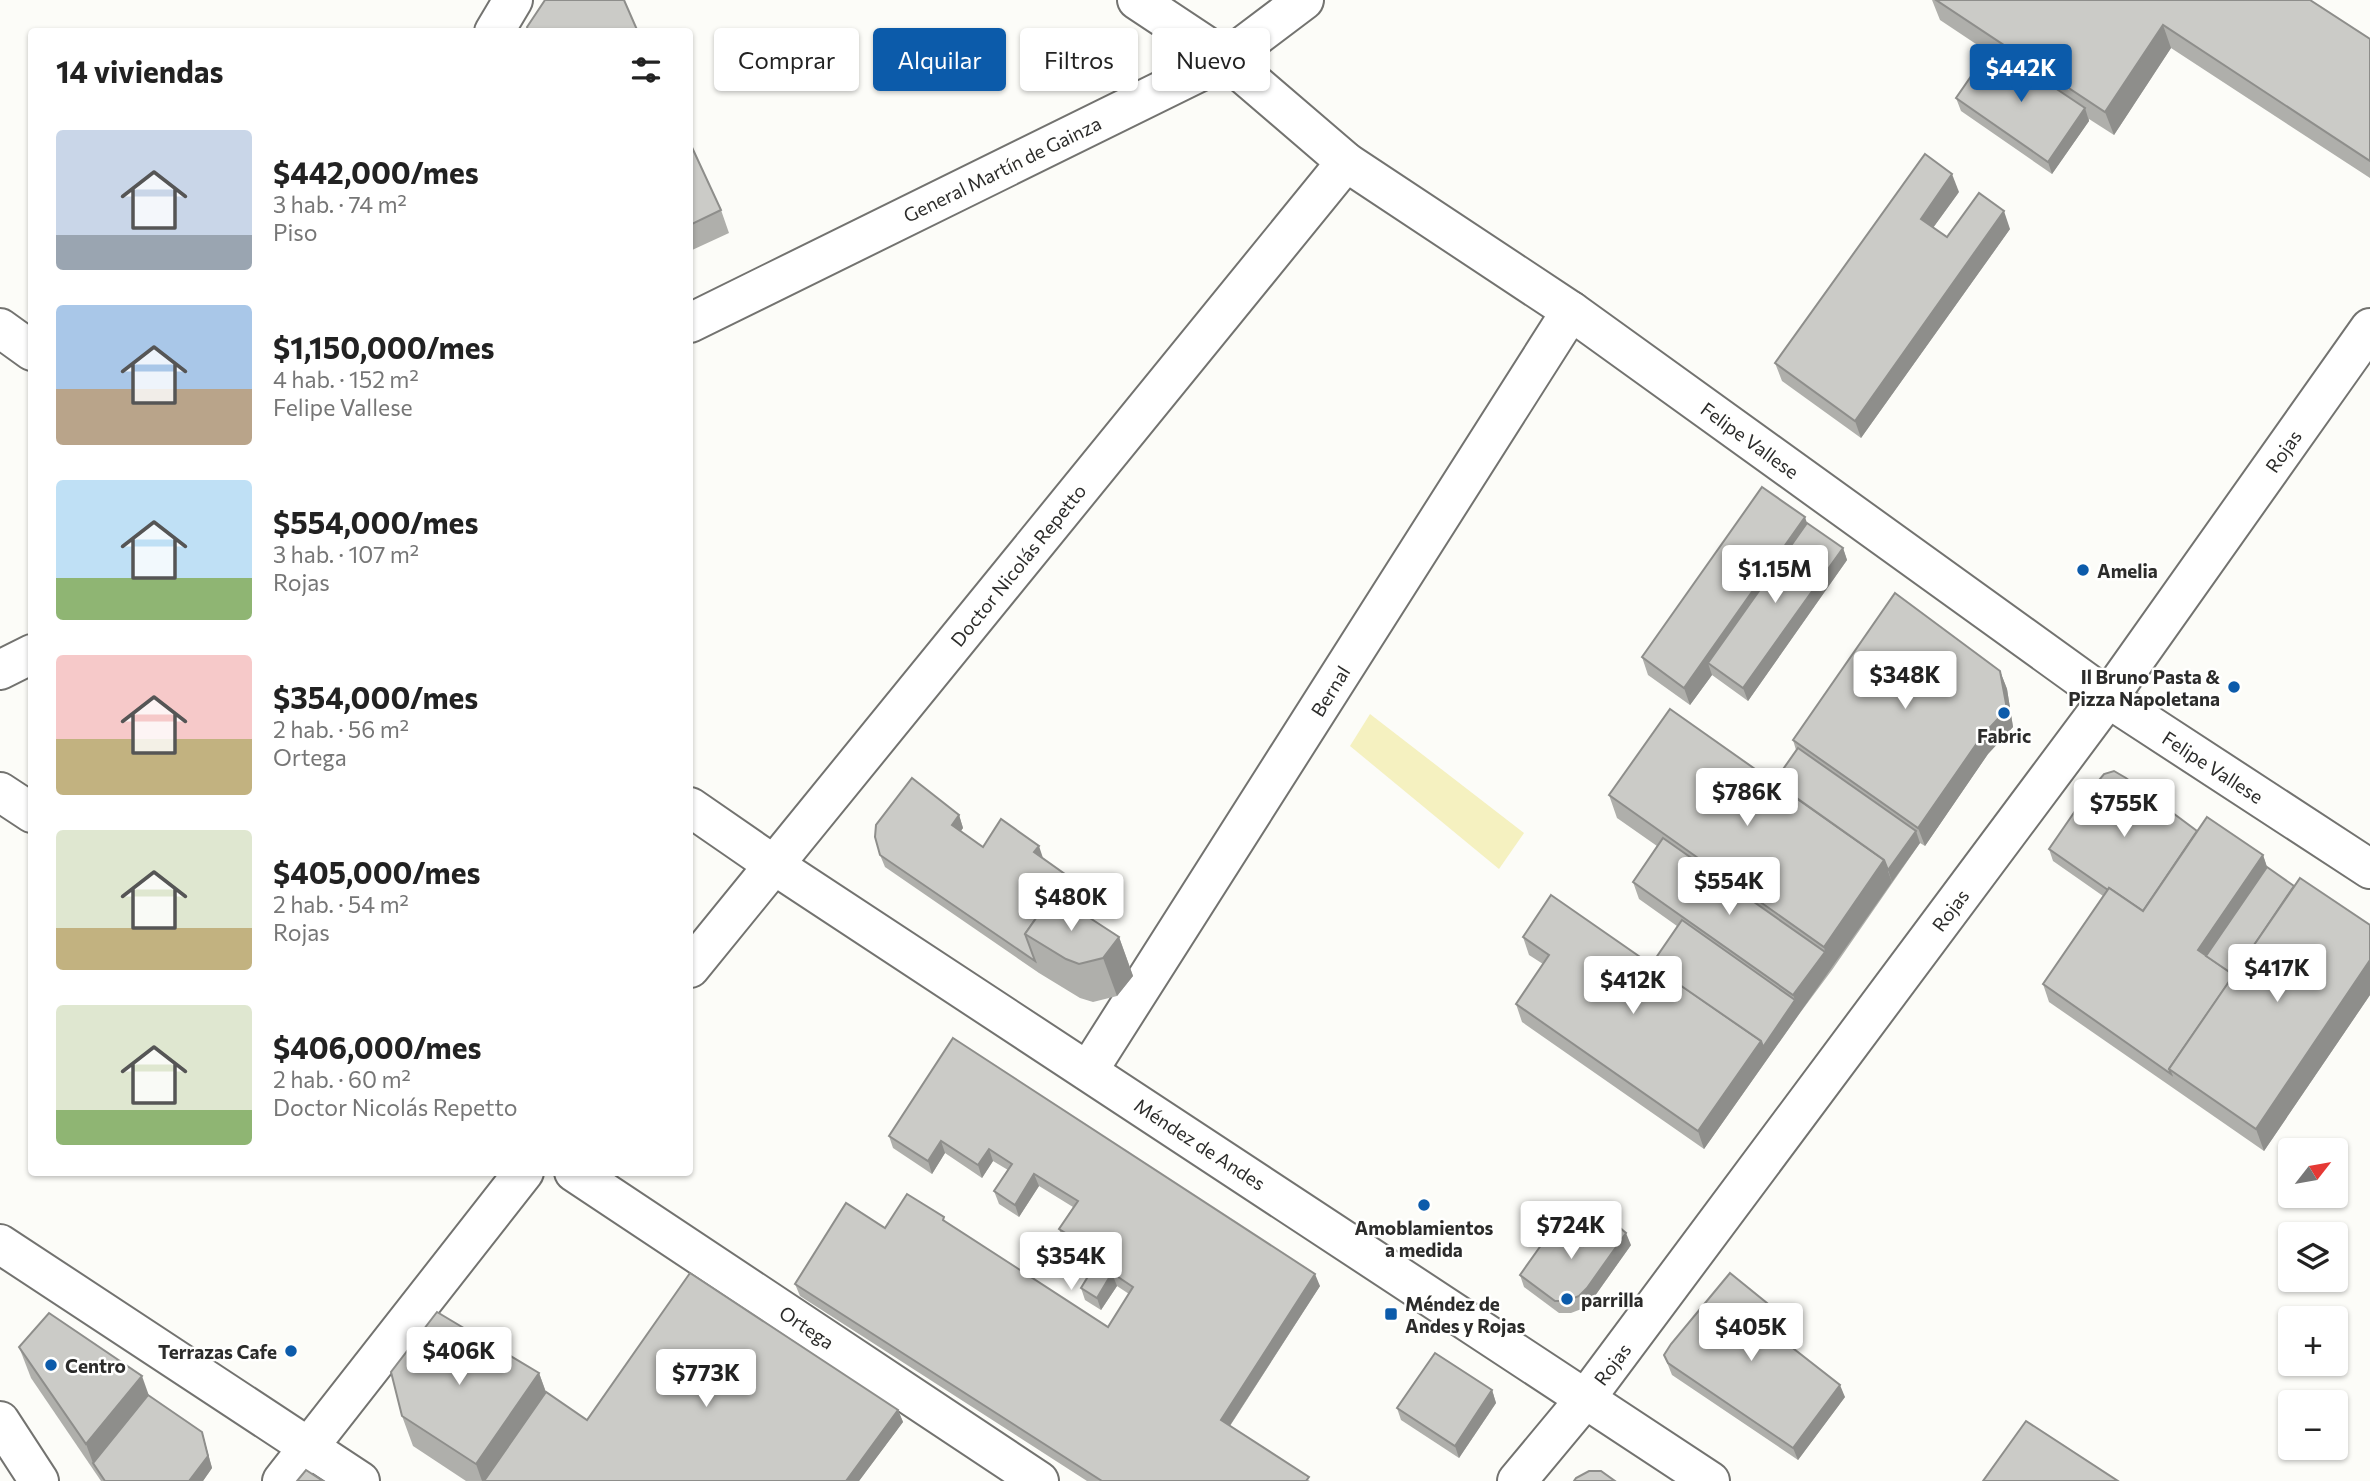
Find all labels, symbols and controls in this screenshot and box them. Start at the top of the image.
chip: Comprar [714,28,859,91]
chip: Alquilar [873,28,1006,91]
chip: Filtros [1020,28,1138,91]
chip: Nuevo [1152,28,1270,91]
pin: $442K [1972,44,2070,104]
icon: filters [627,51,665,89]
text: 14 viviendas [56,52,224,89]
text: $442K [1986,53,2056,81]
street label: General Martín de Gainza [899,111,1105,227]
text: $442,000/mes [273,153,479,190]
icon: home [112,158,196,242]
text: 3 hab. · 74 m² [273,190,407,218]
text: Piso [273,218,318,246]
text: $1,150,000/mes [273,328,495,365]
icon: home [112,333,196,417]
text: 4 hab. · 152 m² [273,365,419,393]
text: Felipe Vallese [273,393,413,421]
street label: Felipe Vallese [1697,397,1803,483]
street label: Rojas [2260,425,2306,477]
street label: Doctor Nicolás Repetto [946,479,1090,651]
text: $554,000/mes [273,503,478,540]
icon: home [112,508,196,592]
text: 3 hab. · 107 m² [273,540,419,568]
pin: $1.15M [1718,546,1832,605]
text: $1.15M [1738,554,1812,582]
place label: Amelia [2097,559,2158,582]
marker: Amelia [2075,562,2091,578]
text: Rojas [273,568,330,596]
pin: $348K [1856,652,1954,711]
text: $348K [1869,660,1941,688]
street label: Bernal [1306,661,1354,721]
place label: Il Bruno Pasta & Pizza Napoletana [2068,665,2220,710]
text: $354,000/mes [273,678,478,715]
marker: Il Bruno Pasta & Pizza Napoletana [2226,679,2242,695]
icon: home [112,683,196,767]
marker: Fabric [1996,705,2012,721]
text: 2 hab. · 56 m² [273,715,409,743]
place label: Fabric [1977,724,2031,747]
street label: Felipe Vallese [2158,726,2268,808]
text: Ortega [273,743,347,771]
pin: $786K [1698,768,1796,828]
text: $786K [1712,777,1782,805]
pin: $755K [2075,780,2173,839]
text: $755K [2090,788,2158,816]
text: $405,000/mes [273,853,481,890]
icon: home [112,858,196,942]
pin: $554K [1680,858,1778,917]
text: $554K [1694,866,1764,894]
pin: $480K [1022,874,1120,933]
text: $480K [1035,882,1107,910]
street label: Rojas [1927,884,1973,936]
text: 2 hab. · 54 m² [273,890,409,918]
text: Rojas [273,918,330,946]
pin: $417K [2228,944,2326,1004]
text: $417K [2244,953,2310,981]
pin: $412K [1584,956,1682,1016]
text: $412K [1600,965,1666,993]
text: $406,000/mes [273,1028,482,1065]
icon: home [112,1033,196,1117]
text: 2 hab. · 60 m² [273,1065,411,1093]
text: Doctor Nicolás Repetto [273,1093,517,1121]
street label: Méndez de Andes [1130,1093,1270,1195]
north arrow [2278,1138,2348,1208]
map controls [2278,1138,2348,1460]
marker: Amoblamientos a medida [1416,1197,1432,1213]
pin: $724K [1522,1202,1620,1261]
text: $724K [1537,1210,1605,1238]
place label: Amoblamientos a medida [1355,1216,1494,1261]
button: layers [2278,1222,2348,1292]
pin: $354K [1022,1232,1120,1292]
text: $354K [1036,1241,1106,1269]
place label: parrilla [1581,1288,1644,1311]
marker: parrilla [1559,1291,1575,1307]
place label: Méndez de Andes y Rojas [1405,1292,1525,1337]
street label: Ortega [775,1300,839,1354]
pin: $405K [1702,1304,1800,1363]
marker: Méndez de Andes y Rojas [1383,1306,1399,1322]
button: + [2278,1306,2348,1376]
text: $405K [1715,1312,1787,1340]
pin: $406K [410,1328,508,1387]
text: $406K [423,1336,495,1364]
street label: Rojas [1589,1338,1635,1390]
place label: Terrazas Cafe [158,1340,277,1363]
marker: Terrazas Cafe [283,1343,299,1359]
pin: $773K [657,1350,755,1409]
place label: Centro [65,1354,126,1377]
marker: Centro [43,1357,59,1373]
text: $773K [672,1358,740,1386]
button: − [2278,1390,2348,1460]

